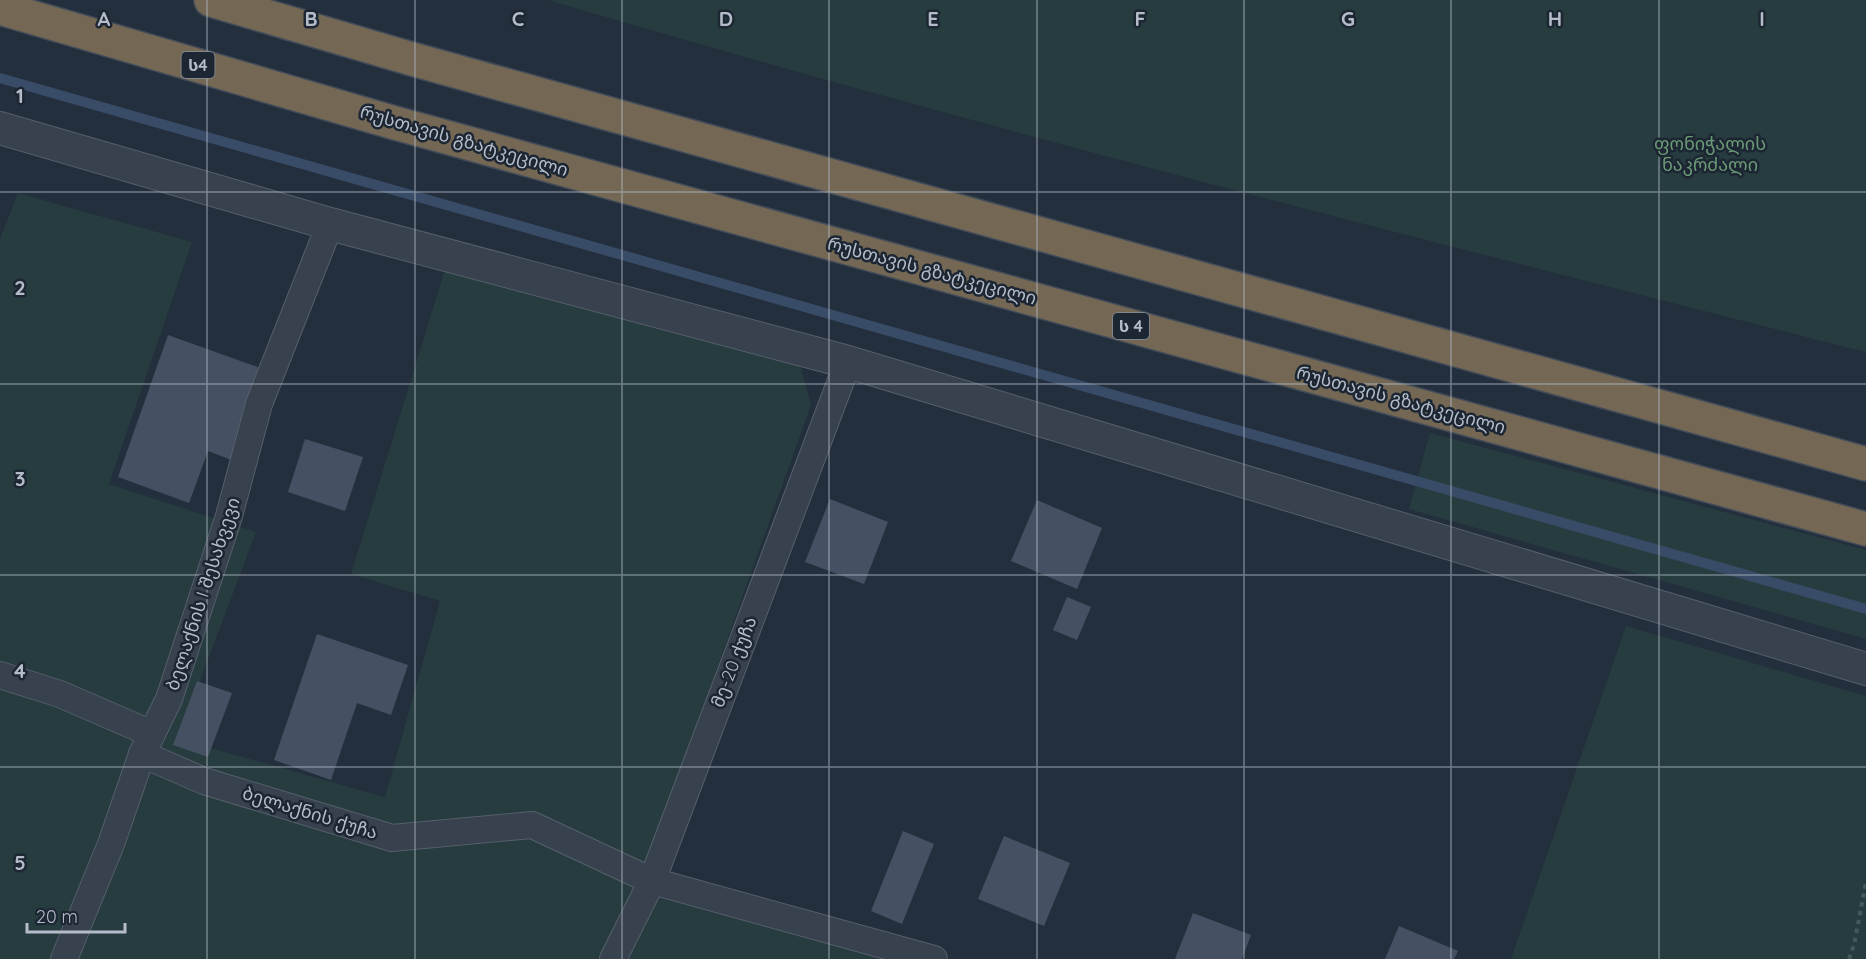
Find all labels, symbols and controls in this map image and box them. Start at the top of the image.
text: A [98,6,111,31]
text: B [304,6,318,31]
text: C [512,6,525,31]
text: D [719,6,733,31]
text: E [927,6,939,31]
text: F [1134,6,1146,31]
text: G [1341,6,1355,31]
text: H [1548,6,1562,31]
text: I [1759,6,1765,31]
road number: ს4 [182,52,214,78]
text: 1 [16,83,24,108]
street label: რუსთავის გზატკეცილი [358,100,571,181]
park label: ფონიჭალის ნაკრძალი [1654,132,1766,176]
street label: რუსთავის გზატკეცილი [825,232,1039,309]
text: 2 [14,275,26,300]
road number: ს 4 [1113,313,1149,339]
street label: რუსთავის გზატკეცილი [1294,361,1508,438]
text: 3 [15,466,25,491]
street label: ბელაქნის I შესახვევი [160,494,245,693]
street label: მე-20 ქუჩა [706,613,761,711]
text: 4 [14,658,26,683]
street label: ბელაქნის ქუჩა [240,781,380,844]
text: 5 [14,850,26,875]
scale bar [27,896,124,934]
text: 20 m [36,905,78,928]

